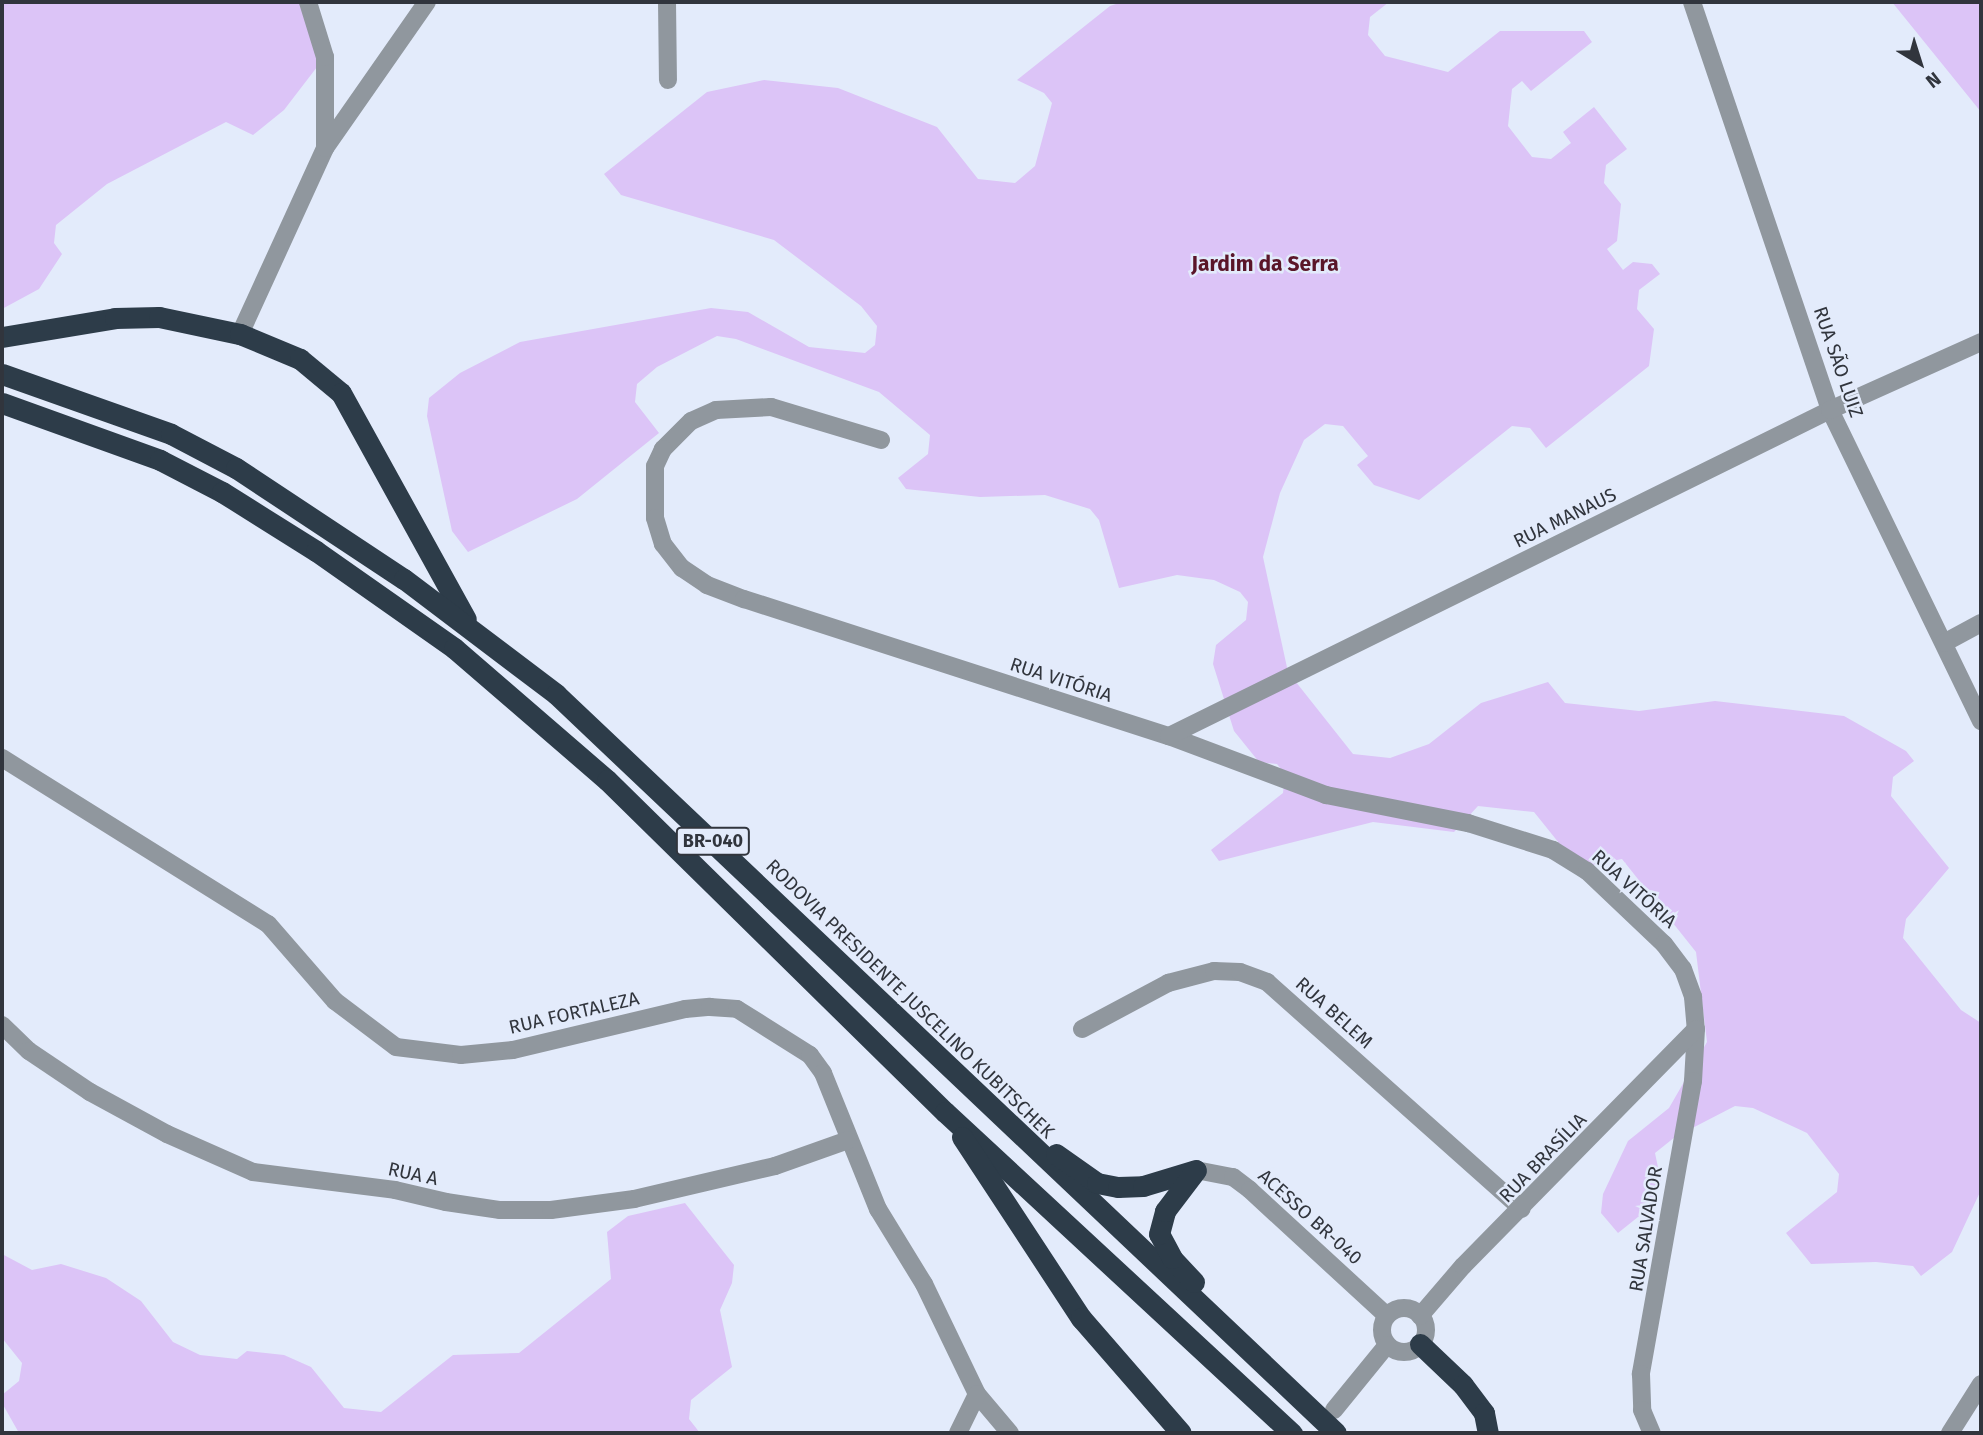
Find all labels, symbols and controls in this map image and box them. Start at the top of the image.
north arrow [1885,28,1955,98]
text: N [1921,67,1945,93]
district label: Jardim da Serra [1191,251,1339,277]
street label: RUA SÃO LUIZ [1808,303,1868,421]
street label: RUA MANAUS [1510,483,1620,553]
street label: RUA VITÓRIA [1007,653,1115,707]
road number: BR-040 [674,826,752,856]
street label: RUA VITÓRIA [1587,845,1681,933]
street label: RODOVIA PRESIDENTE JUSCELINO KUBITSCHEK [761,855,1059,1143]
street label: RUA BELEM [1291,972,1377,1054]
street label: RUA FORTALEZA [507,987,641,1039]
street label: RUA BRASÍLIA [1495,1109,1591,1207]
street label: RUA A [386,1158,440,1190]
street label: ACESSO BR-040 [1253,1165,1367,1269]
street label: RUA SALVADOR [1625,1165,1667,1293]

